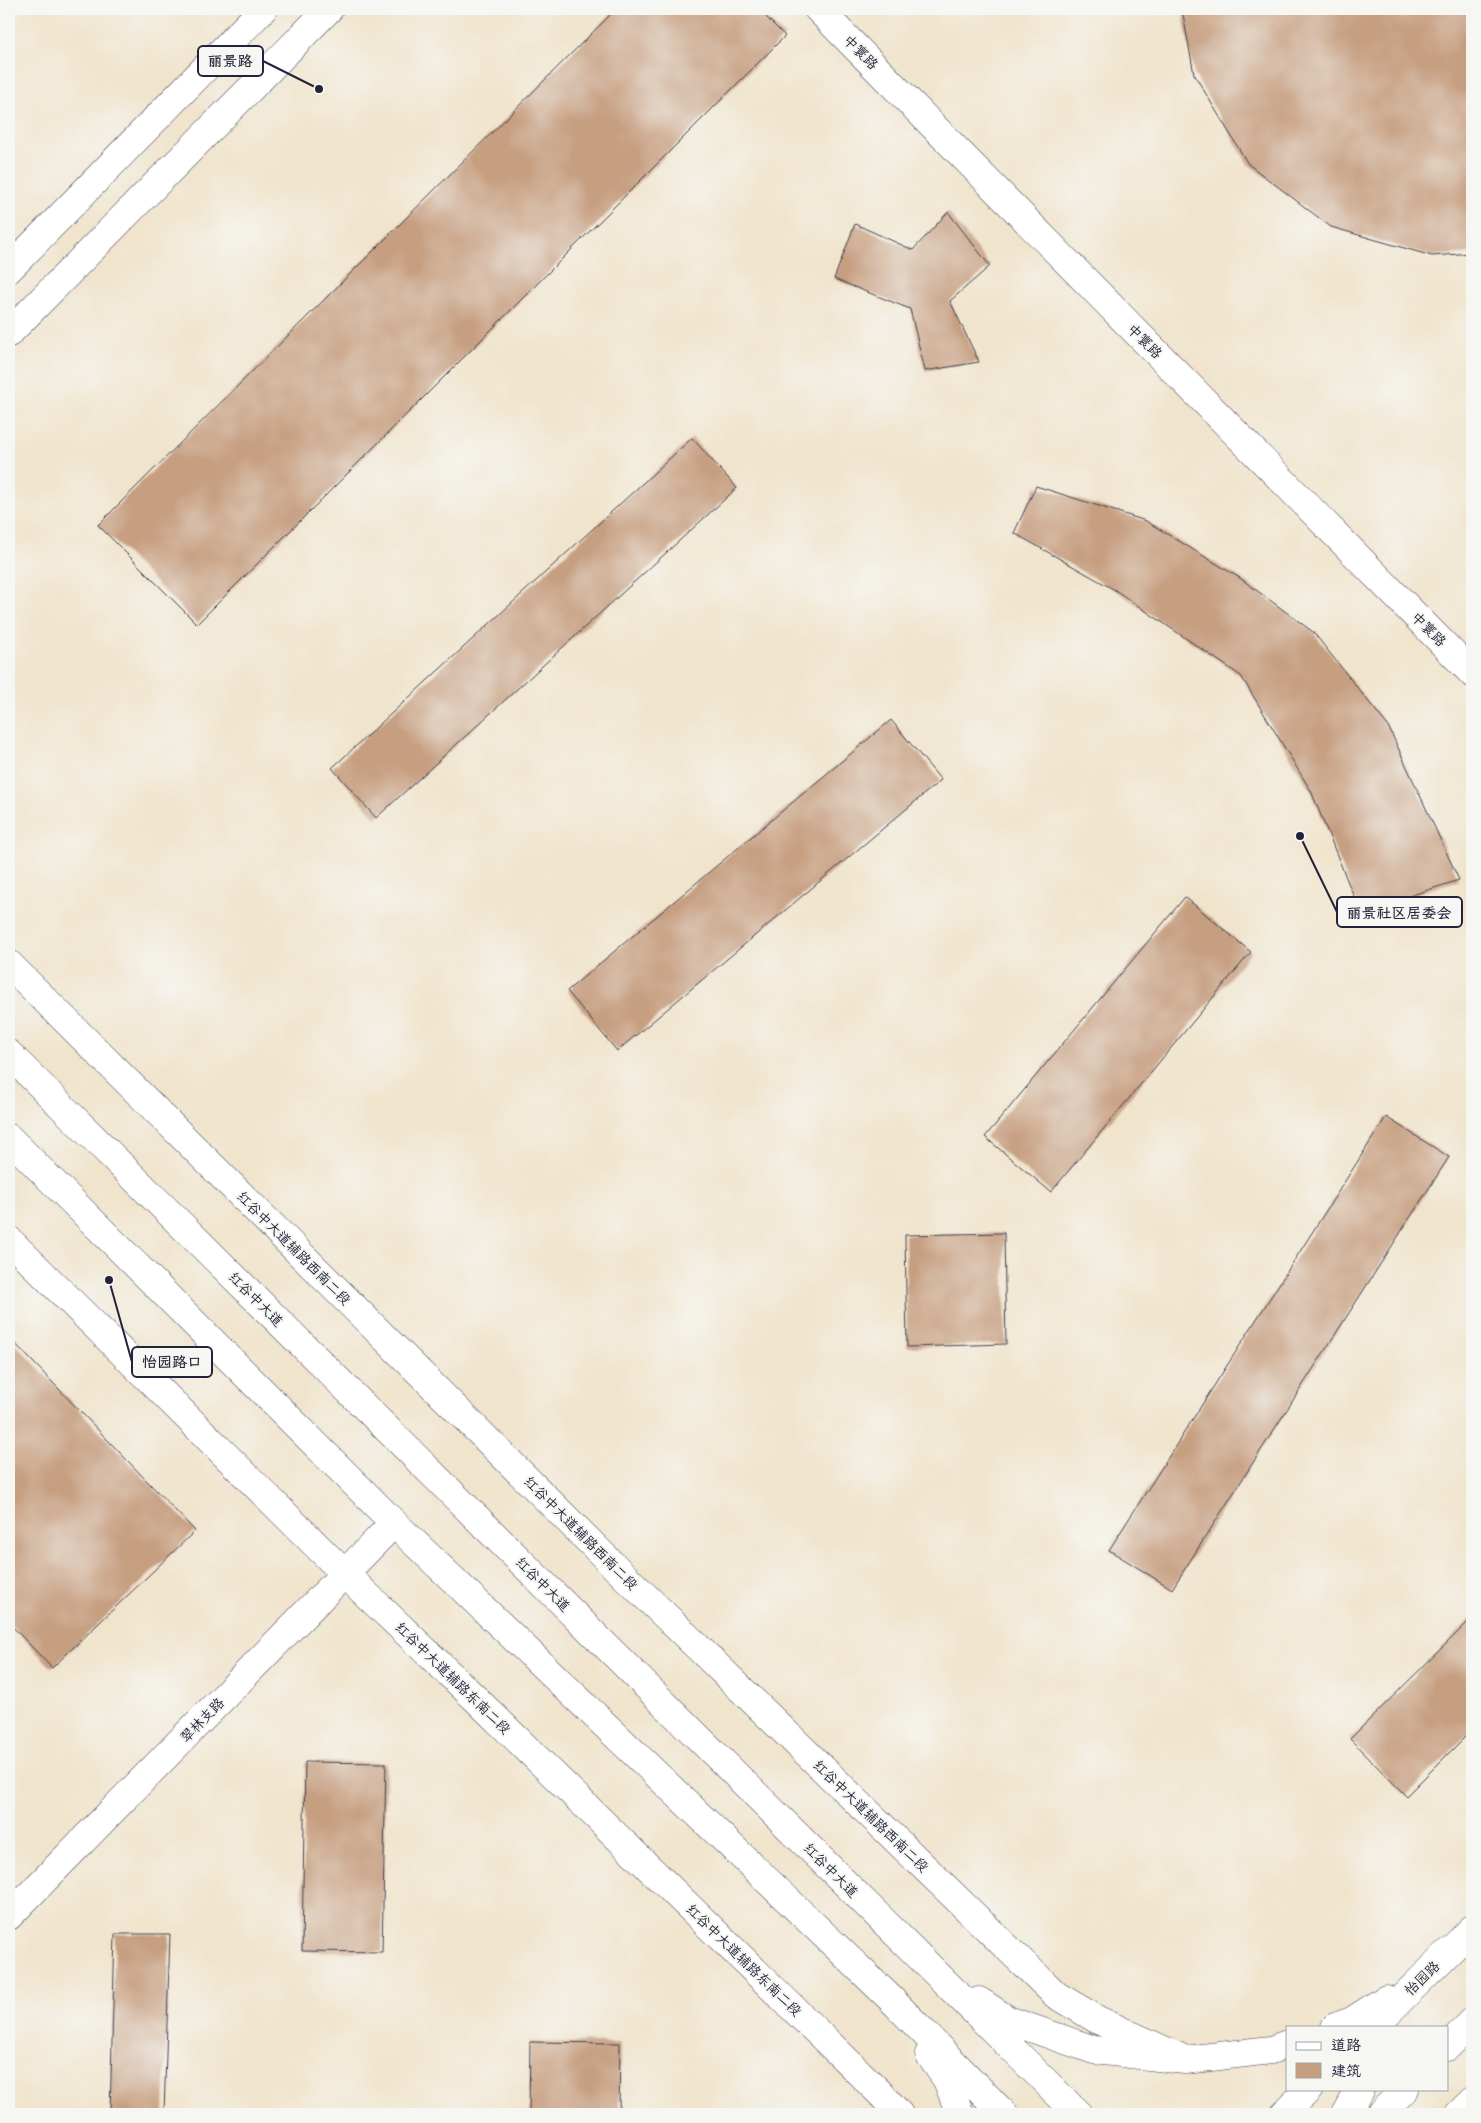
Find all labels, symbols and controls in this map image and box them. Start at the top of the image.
street label: 中寰路 [840,31,882,73]
callout: 丽景路 [198,46,263,76]
text: 丽景路 [207,51,253,70]
street label: 中寰路 [1124,320,1166,362]
street label: 中寰路 [1408,608,1450,650]
callout: 丽景社区居委会 [1337,897,1462,927]
text: 丽景社区居委会 [1346,903,1452,922]
street label: 红谷中大道辅路西南二段 [234,1188,354,1308]
street label: 红谷中大道 [225,1268,287,1330]
callout: 怡园路口 [132,1347,212,1377]
text: 怡园路口 [142,1352,202,1371]
street label: 红谷中大道辅路西南二段 [521,1473,641,1593]
street label: 红谷中大道 [512,1553,574,1615]
street label: 红谷中大道辅路东南二段 [391,1618,515,1738]
street label: 翠林支路 [176,1694,228,1746]
street label: 红谷中大道辅路西南二段 [810,1756,932,1876]
street label: 红谷中大道 [800,1839,862,1901]
street label: 红谷中大道辅路东南二段 [682,1900,806,2020]
street label: 怡园路 [1401,1957,1443,1999]
legend [1286,2026,1448,2090]
text: 道路 [1331,2035,1361,2054]
text: 建筑 [1331,2061,1361,2080]

